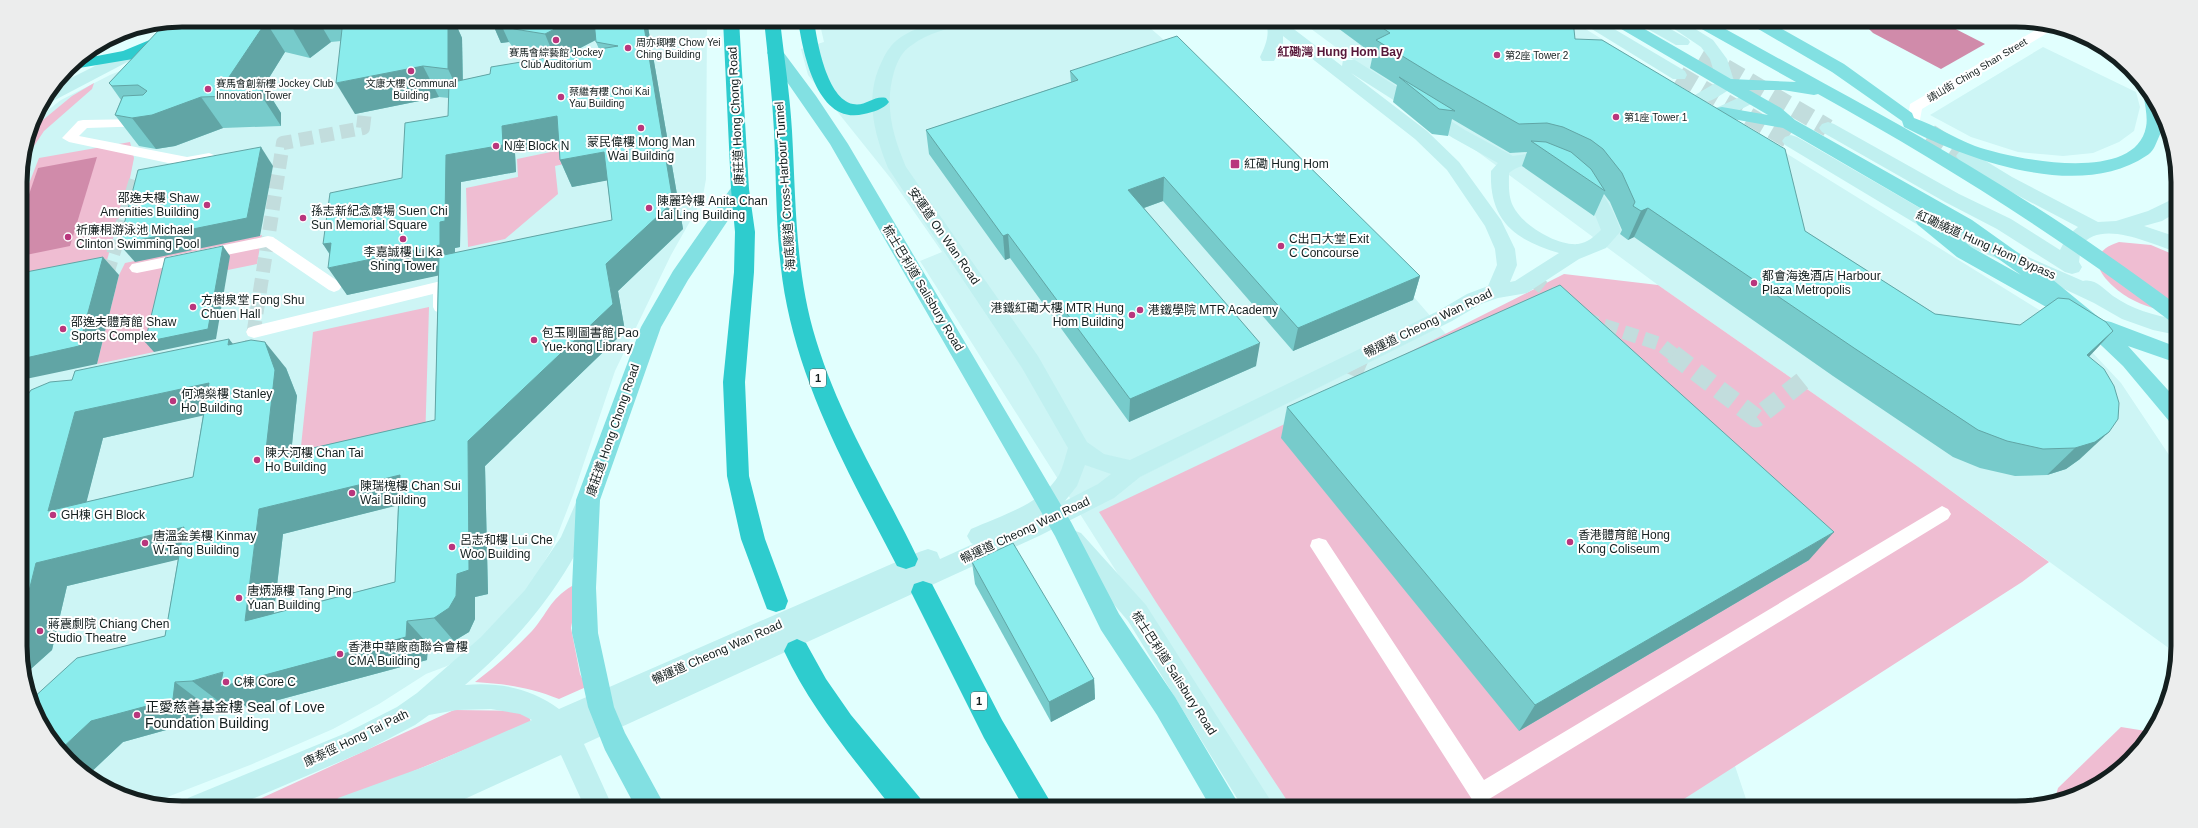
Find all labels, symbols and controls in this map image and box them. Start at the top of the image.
marker: 賽馬會綜藝館 Jockey Club Auditorium [551,35,561,45]
street label: 靖山街 Ching Shan Street [1925,36,2029,104]
place label: 周亦卿樓 Chow Yei Ching Building [636,37,720,60]
marker: 周亦卿樓 Chow Yei Ching Building [623,43,633,53]
district label: 紅磡灣 Hung Hom Bay [1277,45,1403,59]
street label: 康莊道 Hong Chong Road [725,46,747,186]
place label: 賽馬會綜藝館 Jockey Club Auditorium [509,47,603,70]
marker: 第2座 Tower 2 [1492,50,1502,60]
place label: 第2座 Tower 2 [1505,50,1569,61]
marker: 文康大樓 Communal Building [406,66,416,76]
place label: 賽馬會創新樓 Jockey Club Innovation Tower [216,78,334,101]
place label: 文康大樓 Communal Building [365,78,457,101]
marker: 賽馬會創新樓 Jockey Club Innovation Tower [203,84,213,94]
place label: 蔡繼有樓 Choi Kai Yau Building [569,86,650,109]
marker: 蔡繼有樓 Choi Kai Yau Building [556,92,566,102]
street label: 海底隧道 Cross-Harbour Tunnel [772,101,798,271]
marker: 第1座 Tower 1 [1611,112,1621,122]
place label: 第1座 Tower 1 [1624,112,1688,123]
marker: 蒙民偉樓 Mong Man Wai Building [636,123,646,133]
place label: 蒙民偉樓 Mong Man Wai Building [587,135,695,163]
place label: N座 Block N [504,139,569,153]
marker: N座 Block N [491,141,501,151]
place label: 紅磡 Hung Hom [1244,157,1329,171]
marker: 紅磡 Hung Hom [1229,158,1241,170]
street label: 安運道 On Wan Road [905,185,983,287]
place label: 邵逸夫樓 Shaw Amenities Building [100,191,199,219]
place label: 陳麗玲樓 Anita Chan Lai Ling Building [657,194,768,222]
marker: 邵逸夫樓 Shaw Amenities Building [202,200,212,210]
marker: 陳麗玲樓 Anita Chan Lai Ling Building [644,203,654,213]
place label: 孫志新紀念廣場 Suen Chi Sun Memorial Square [311,204,448,232]
street label: 紅磡繞道 Hung Hom Bypass [1914,208,2058,282]
marker: 孫志新紀念廣場 Suen Chi Sun Memorial Square [298,213,308,223]
street label: 梳士巴利道 Salisbury Road [880,222,966,354]
place label: 祈廉桐游泳池 Michael Clinton Swimming Pool [76,223,199,251]
marker: 祈廉桐游泳池 Michael Clinton Swimming Pool [63,232,73,242]
place label: C出口大堂 Exit C Concourse [1289,232,1370,260]
marker: 李嘉誠樓 Li Ka Shing Tower [398,234,408,244]
marker: C出口大堂 Exit C Concourse [1276,241,1286,251]
place label: 李嘉誠樓 Li Ka Shing Tower [364,245,443,273]
place label: 都會海逸酒店 Harbour Plaza Metropolis [1762,269,1881,297]
marker: 都會海逸酒店 Harbour Plaza Metropolis [1749,278,1759,288]
street label: 暢運道 Cheong Wan Road [1362,286,1494,360]
place label: 方樹泉堂 Fong Shu Chuen Hall [201,293,304,321]
place label: 港鐵紅磡大樓 MTR Hung Hom Building [991,301,1124,329]
marker: 方樹泉堂 Fong Shu Chuen Hall [188,302,198,312]
place label: 港鐵學院 MTR Academy [1148,303,1278,317]
marker: 港鐵學院 MTR Academy [1135,305,1145,315]
marker: 港鐵紅磡大樓 MTR Hung Hom Building [1127,310,1137,320]
place label: 邵逸夫體育館 Shaw Sports Complex [71,315,177,343]
marker: 邵逸夫體育館 Shaw Sports Complex [58,324,68,334]
place label: 包玉剛圖書館 Pao Yue-kong Library [542,326,639,354]
marker: 包玉剛圖書館 Pao Yue-kong Library [529,335,539,345]
street label: 康莊道 Hong Chong Road [584,362,642,498]
road number: 1 [810,369,826,387]
place label: 何鴻燊樓 Stanley Ho Building [181,387,272,415]
marker: 何鴻燊樓 Stanley Ho Building [168,396,178,406]
place label: 陳大河樓 Chan Tai Ho Building [265,446,363,474]
marker: 陳大河樓 Chan Tai Ho Building [252,455,262,465]
place label: 陳瑞槐樓 Chan Sui Wai Building [360,479,461,507]
marker: 陳瑞槐樓 Chan Sui Wai Building [347,488,357,498]
street label: 暢運道 Cheong Wan Road [958,494,1092,566]
place label: GH棟 GH Block [61,508,146,522]
marker: GH棟 GH Block [48,510,58,520]
place label: 香港體育館 Hong Kong Coliseum [1578,528,1670,556]
place label: 唐溫金美樓 Kinmay W.Tang Building [153,529,256,557]
place label: 呂志和樓 Lui Che Woo Building [460,533,553,561]
marker: 香港體育館 Hong Kong Coliseum [1565,537,1575,547]
marker: 唐溫金美樓 Kinmay W.Tang Building [140,538,150,548]
marker: 呂志和樓 Lui Che Woo Building [447,542,457,552]
place label: 唐炳源樓 Tang Ping Yuan Building [247,584,352,612]
marker: 唐炳源樓 Tang Ping Yuan Building [234,593,244,603]
street label: 梳士巴利道 Salisbury Road [1129,609,1219,737]
place label: 蔣震劇院 Chiang Chen Studio Theatre [48,617,169,645]
street label: 暢運道 Cheong Wan Road [650,617,784,687]
marker: 蔣震劇院 Chiang Chen Studio Theatre [35,626,45,636]
place label: 香港中華廠商聯合會樓 CMA Building [348,640,468,668]
marker: 香港中華廠商聯合會樓 CMA Building [335,649,345,659]
place label: C棟 Core C [234,675,296,689]
marker: C棟 Core C [221,677,231,687]
road number: 1 [971,692,987,710]
place label: 正愛慈善基金樓 Seal of Love Foundation Building [145,699,325,731]
street label: 康泰徑 Hong Tai Path [301,707,411,769]
marker: 正愛慈善基金樓 Seal of Love Foundation Building [132,710,142,720]

